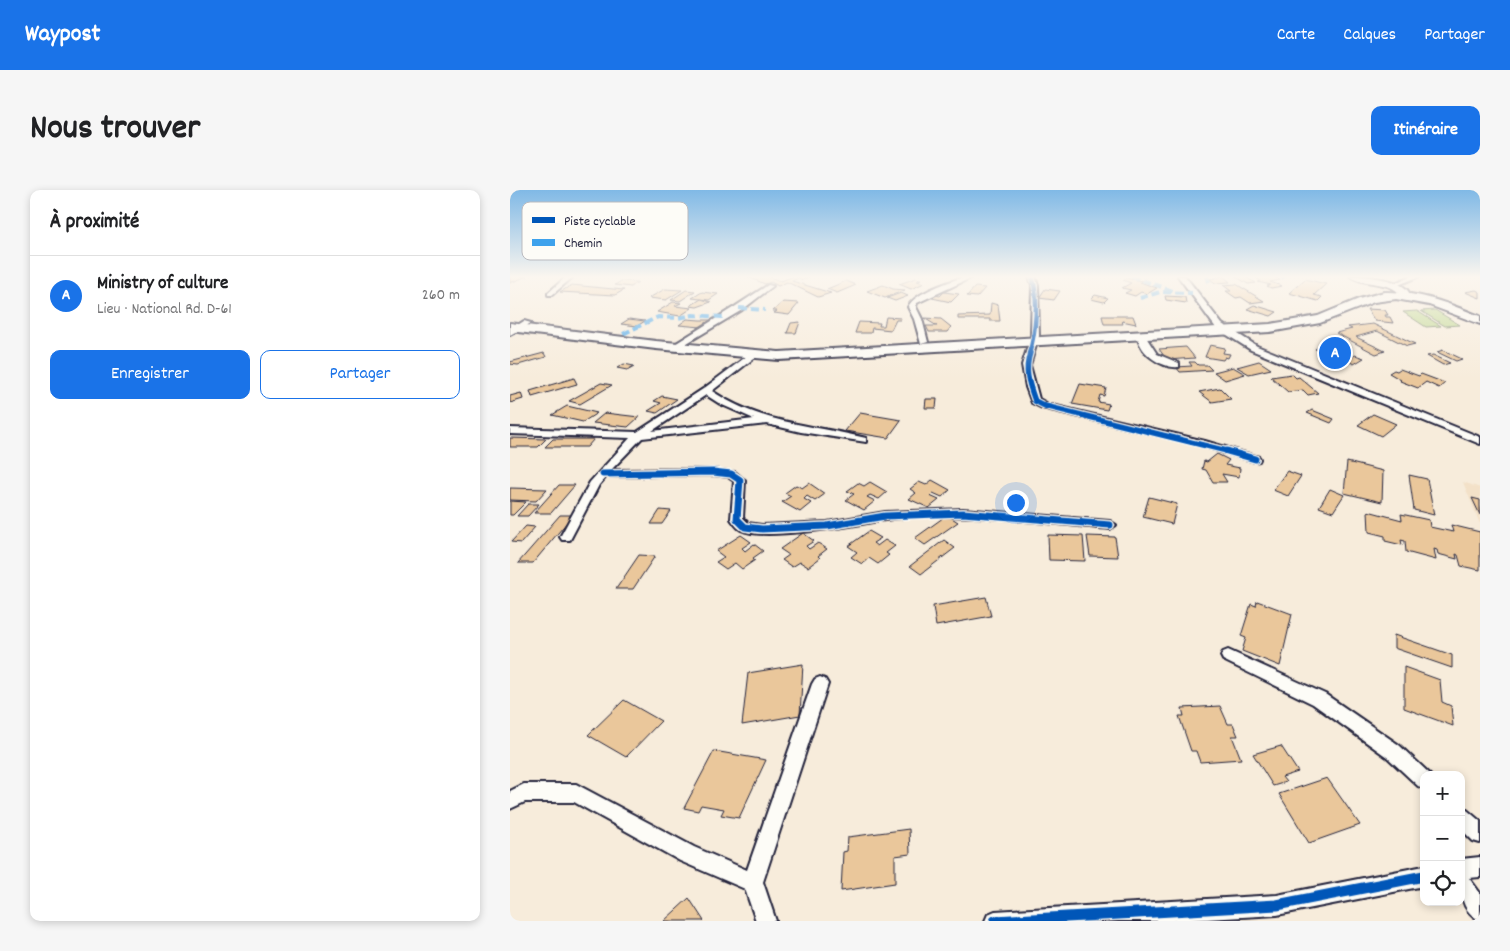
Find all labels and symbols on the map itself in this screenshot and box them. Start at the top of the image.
legend [522,202,688,260]
text: Piste cyclable [564,212,636,232]
text: Chemin [564,234,602,254]
pin: A [1319,334,1351,372]
your location [1003,490,1029,516]

